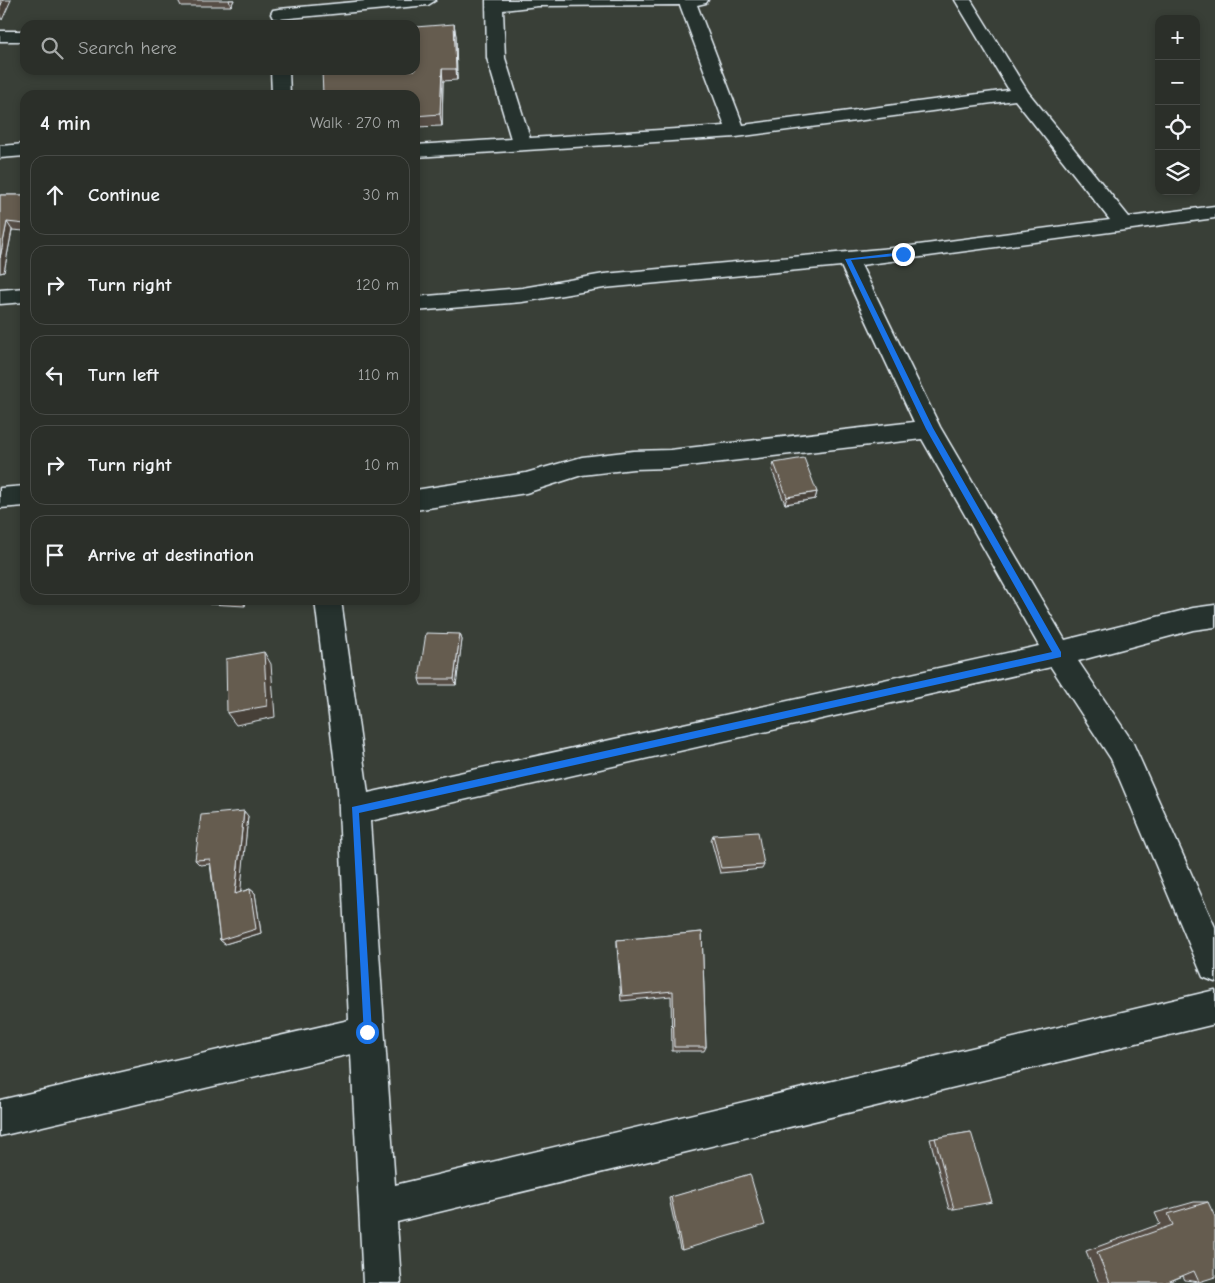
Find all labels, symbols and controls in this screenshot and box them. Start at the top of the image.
map controls [1155,15,1200,195]
button: + [1155,15,1200,60]
search box [20,20,420,75]
icon: search [38,34,66,62]
text: Search here [78,37,177,59]
button: − [1155,60,1200,105]
button: locate [1155,105,1200,150]
text: 4 min [40,111,91,135]
text: Walk · 270 m [310,114,400,132]
button: layers [1155,150,1200,195]
icon: ahead [41,181,69,209]
text: Continue [88,184,160,206]
text: 30 m [363,186,399,204]
route end [892,243,915,266]
icon: right [41,271,69,299]
text: Turn right [88,274,172,296]
text: 120 m [356,276,399,294]
icon: left [41,361,69,389]
text: Turn left [88,364,159,386]
text: 110 m [358,366,399,384]
icon: right [41,451,69,479]
text: Turn right [88,454,172,476]
text: 10 m [364,456,399,474]
icon: arrive [41,541,69,569]
text: Arrive at destination [88,544,254,566]
route start [356,1021,379,1044]

